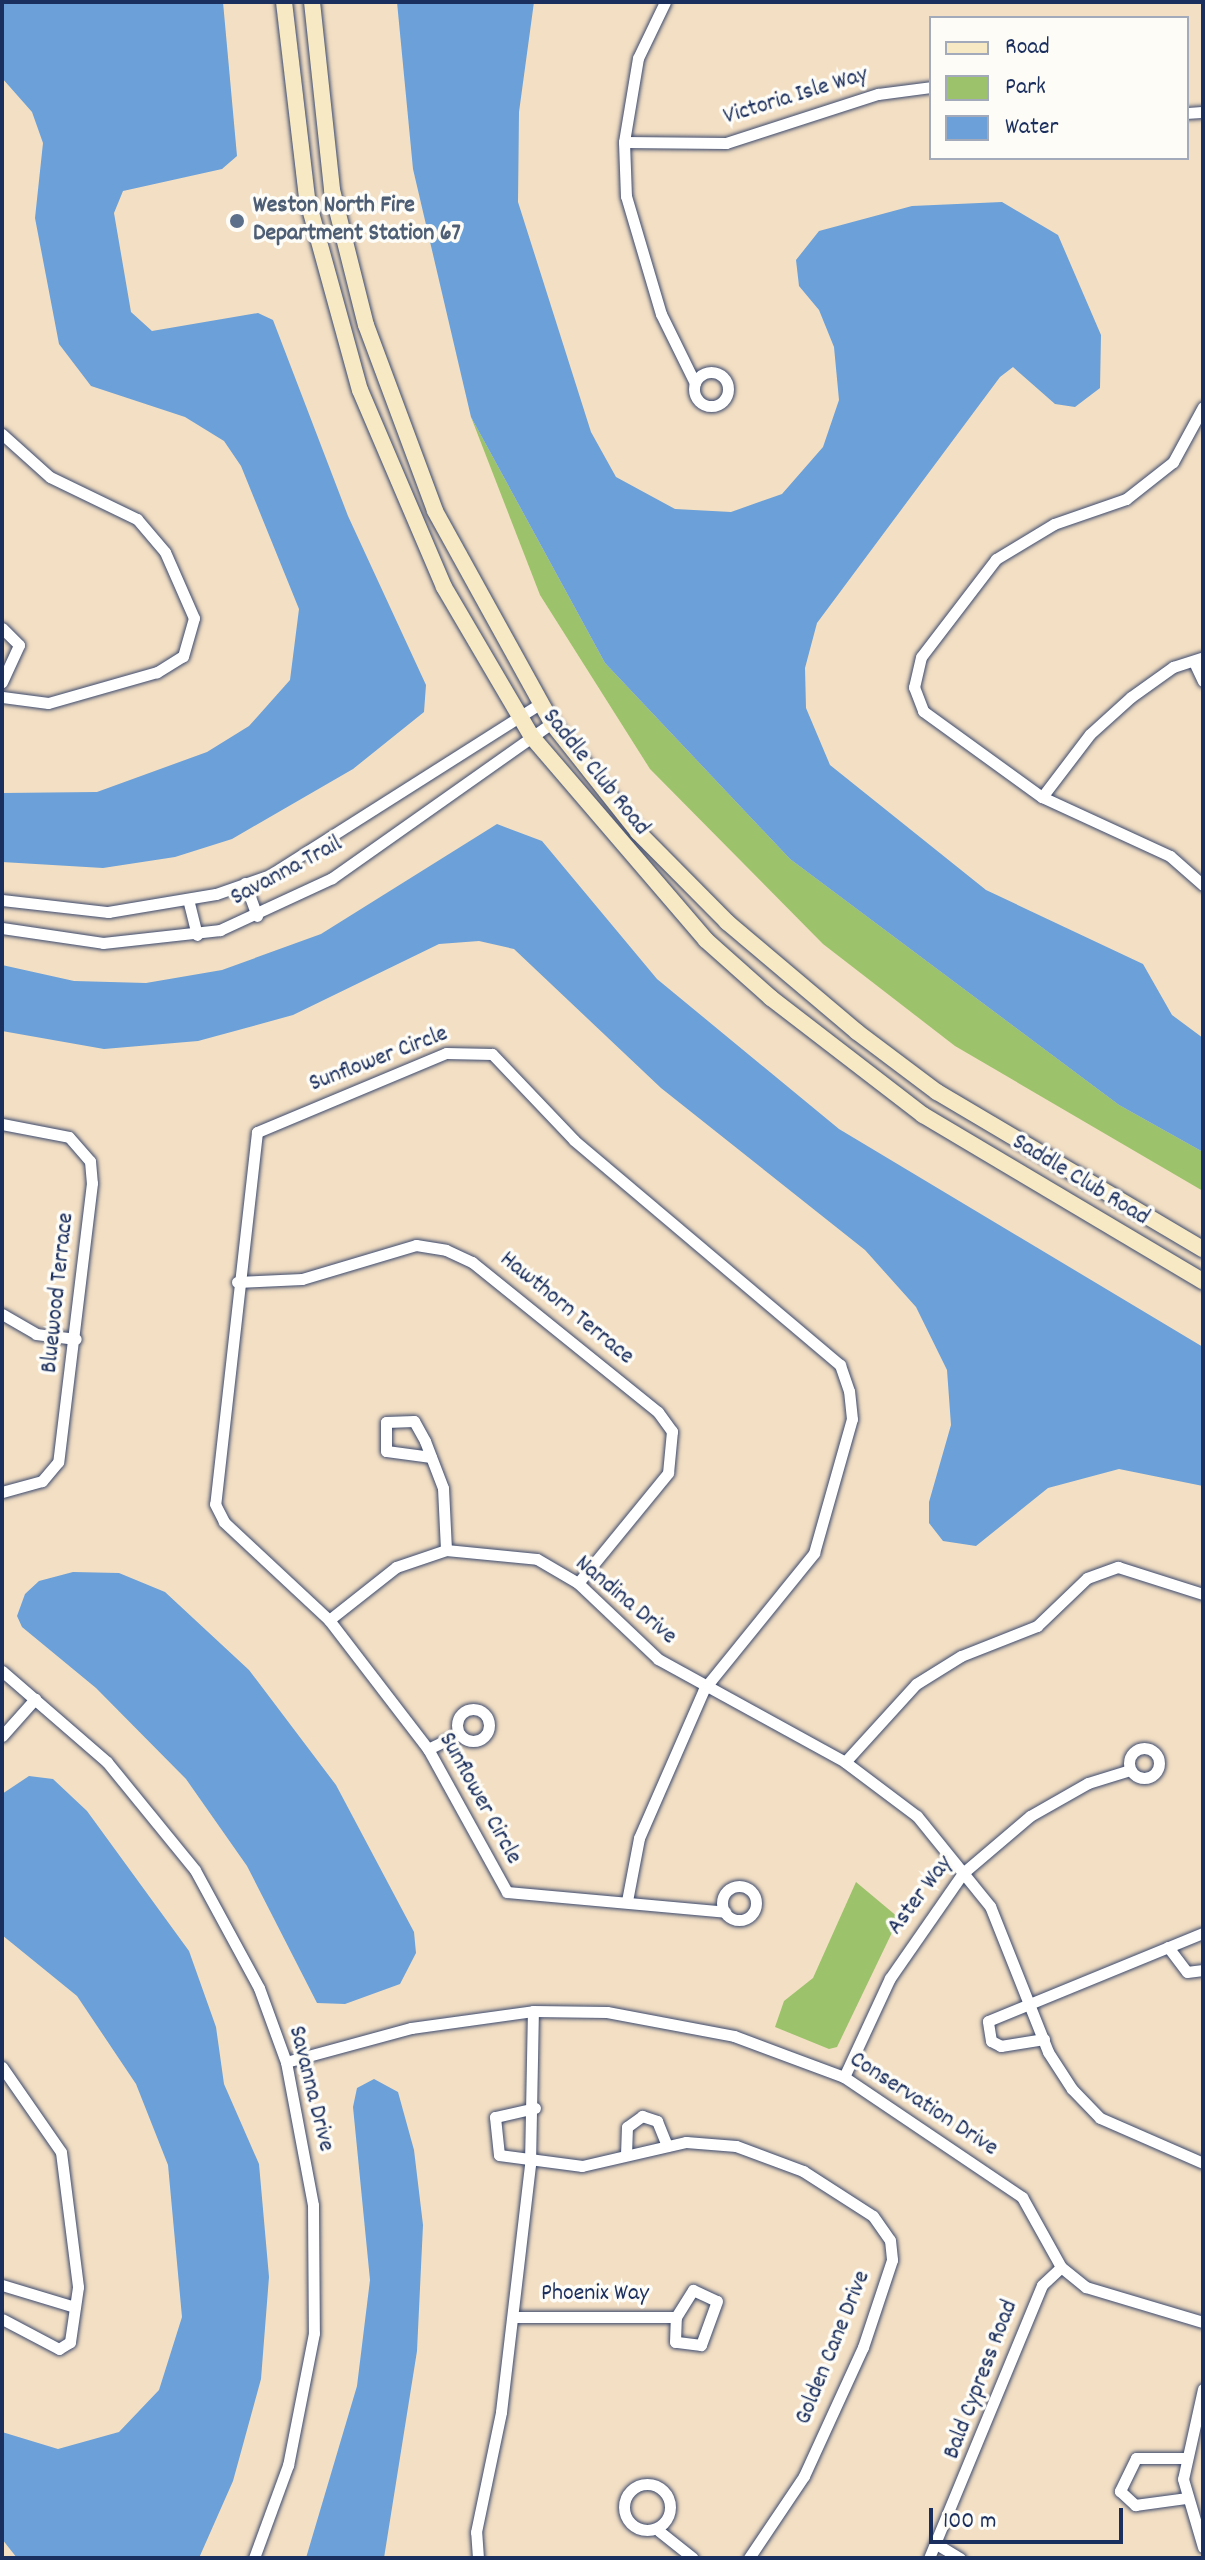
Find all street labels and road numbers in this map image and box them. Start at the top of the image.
street label: Victoria Isle Way [720,61,872,133]
street label: Saddle Club Road [535,704,655,842]
street label: Savanna Trail [226,831,348,913]
street label: Sunflower Circle [306,1020,452,1100]
street label: Saddle Club Road [1006,1129,1154,1233]
street label: Bluewood Terrace [36,1211,82,1375]
street label: Hawthorn Terrace [493,1246,639,1372]
street label: Nandina Drive [568,1550,682,1652]
street label: Sunflower Circle [431,1728,527,1870]
street label: Aster Way [882,1851,960,1941]
street label: Savanna Drive [281,2023,339,2155]
street label: Conservation Drive [843,2046,1003,2164]
street label: Golden Cane Drive [790,2267,878,2429]
street label: Phoenix Way [541,2281,649,2309]
street label: Bald Cypress Road [938,2297,1026,2463]

